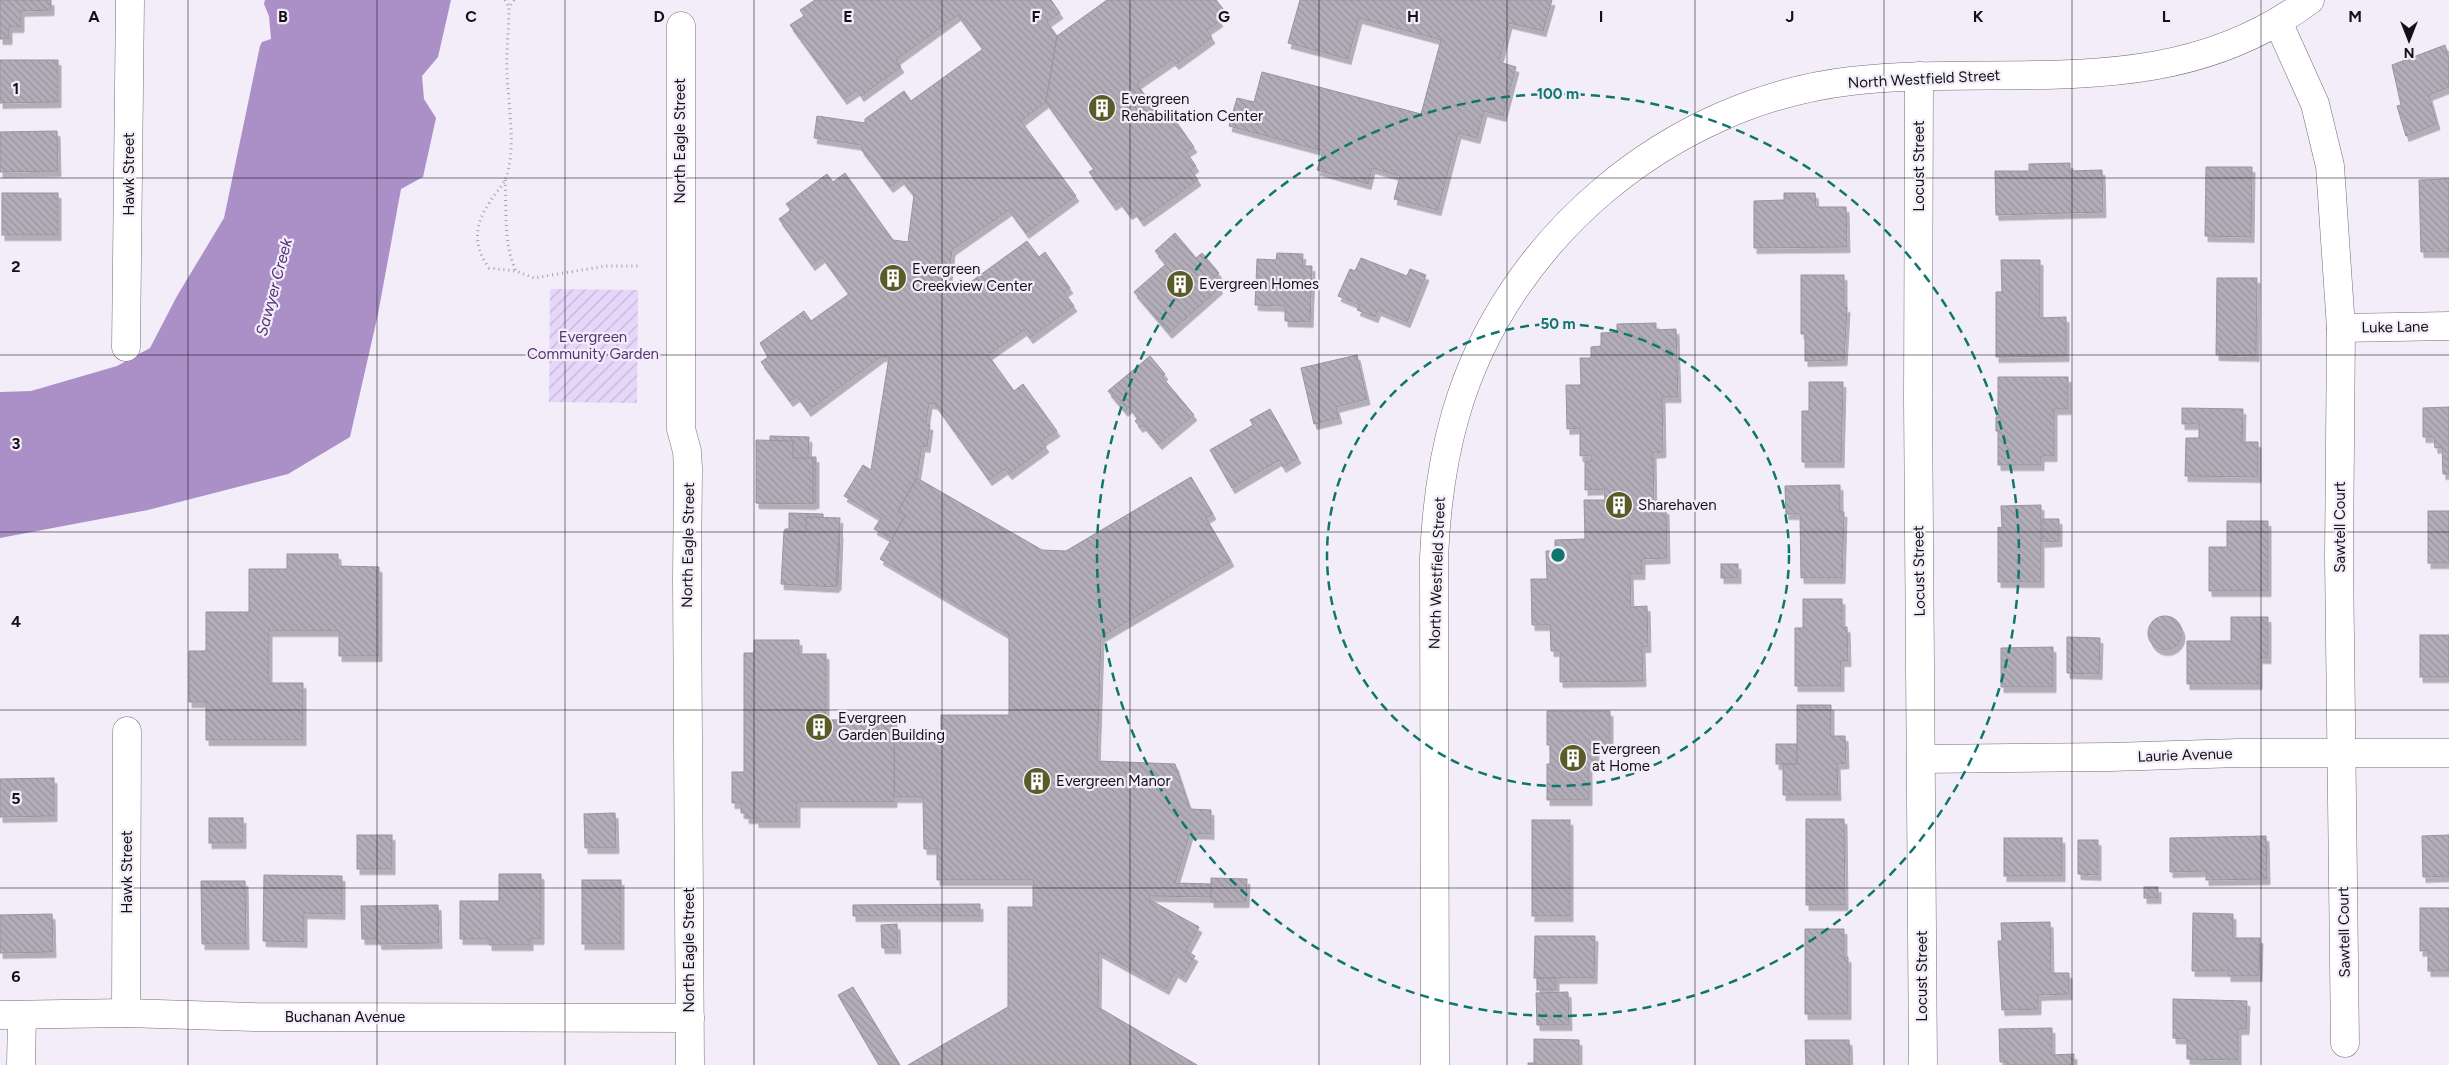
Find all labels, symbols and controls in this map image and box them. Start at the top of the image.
text: A [88,7,100,26]
text: B [278,7,288,26]
text: C [465,7,477,26]
text: D [653,7,665,26]
text: E [843,7,853,26]
text: F [1032,7,1041,26]
text: G [1218,7,1230,26]
text: H [1407,7,1419,26]
text: I [1599,7,1603,26]
text: J [1786,7,1794,26]
text: K [1973,7,1984,26]
text: L [2162,7,2171,26]
text: M [2348,7,2362,26]
north arrow [2384,15,2434,65]
text: N [2404,44,2414,61]
street label: North Westfield Street [1847,66,2001,92]
street label: North Eagle Street [671,78,689,204]
text: 1 [13,79,19,98]
text: 100 m [1537,85,1579,103]
place label: Evergreen Rehabilitation Center [1121,90,1263,125]
building icon: Evergreen Rehabilitation Center [1087,93,1117,123]
street label: Locust Street [1910,120,1928,212]
street label: Hawk Street [120,132,138,216]
water label: Sawyer Creek [252,235,296,338]
text: 2 [11,257,21,276]
place label: Evergreen Creekview Center [912,260,1033,295]
building icon: Evergreen Creekview Center [878,263,908,293]
building icon: Evergreen Homes [1165,269,1195,299]
place label: Evergreen Homes [1199,275,1319,293]
text: 50 m [1540,315,1576,333]
street label: Luke Lane [2361,317,2429,337]
park label: Evergreen Community Garden [527,328,659,363]
text: 3 [12,434,21,453]
street label: Sawtell Court [2331,481,2349,573]
street label: North Eagle Street [678,482,698,608]
building icon: Sharehaven [1604,490,1634,520]
street label: North Westfield Street [1425,496,1449,650]
place label: Sharehaven [1638,496,1717,514]
street label: Locust Street [1909,525,1929,617]
centre of rings [1549,546,1567,564]
text: 4 [11,612,21,631]
place label: Evergreen Garden Building [838,709,945,744]
building icon: Evergreen Garden Building [804,712,834,742]
place label: Evergreen at Home [1592,740,1660,775]
building icon: Evergreen at Home [1558,743,1588,773]
street label: Laurie Avenue [2137,744,2233,766]
building icon: Evergreen Manor [1022,766,1052,796]
place label: Evergreen Manor [1056,772,1171,790]
text: 5 [11,789,21,808]
street label: Hawk Street [118,830,136,914]
street label: Sawtell Court [2334,886,2354,978]
street label: North Eagle Street [680,887,698,1013]
street label: Locust Street [1913,930,1931,1022]
text: 6 [11,967,21,986]
street label: Buchanan Avenue [285,1008,405,1026]

